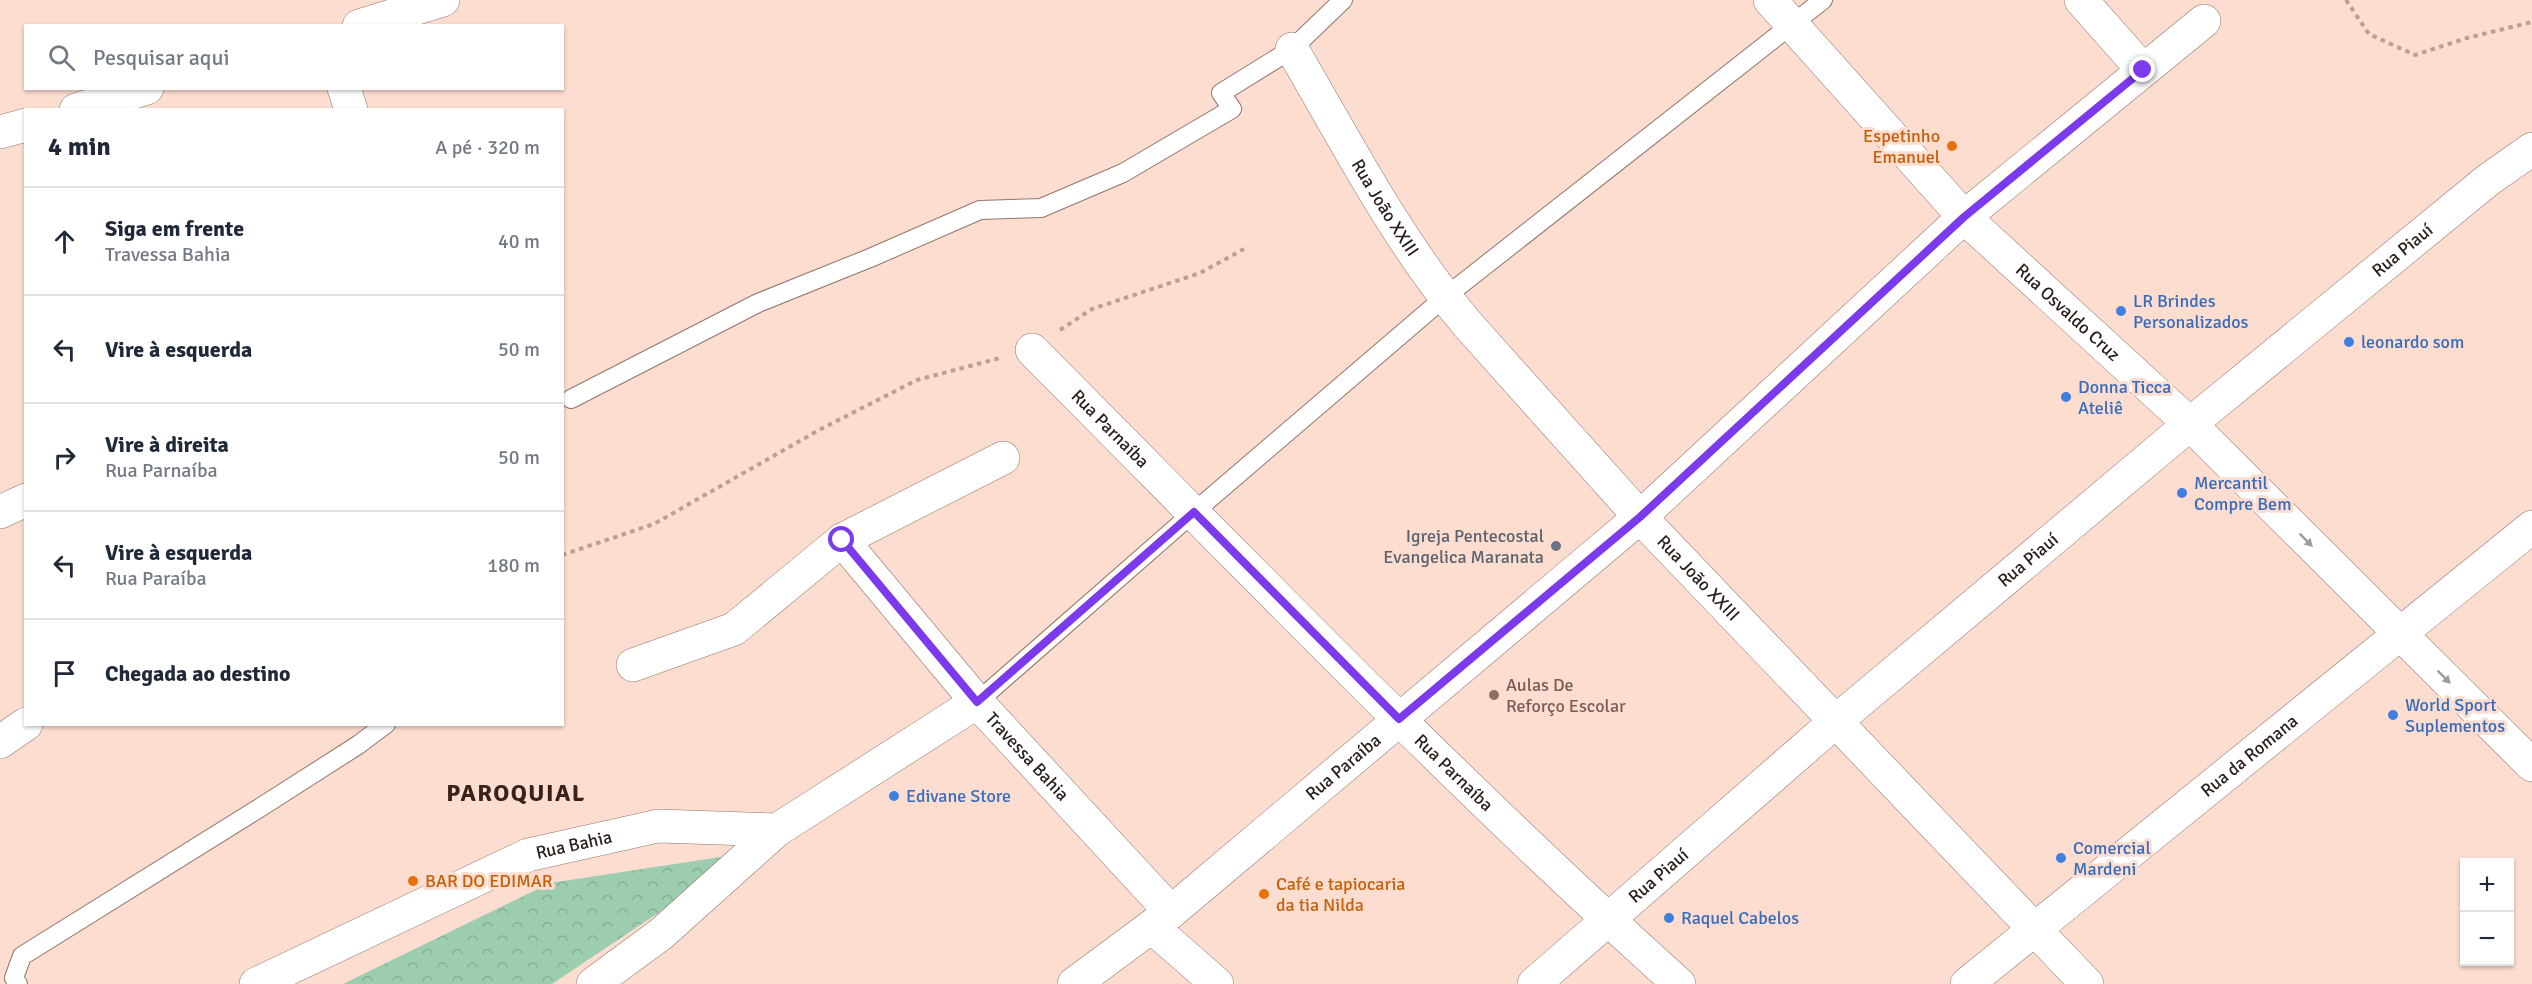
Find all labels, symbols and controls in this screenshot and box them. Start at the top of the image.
search box [24,24,564,90]
icon: search [45,41,78,74]
text: Pesquisar aqui [93,44,229,71]
route end [2129,56,2155,82]
place label: Espetinho Emanuel [1863,125,1940,168]
text: 4 min [48,131,111,163]
text: A pé · 320 m [435,135,540,160]
marker: Espetinho Emanuel [1945,139,1959,153]
street label: Rua João XXIII [1347,155,1424,260]
text: Siga em frente [105,215,244,242]
street label: Rua Piauí [2367,219,2437,282]
icon: ahead [48,225,81,258]
text: 40 m [498,229,540,254]
text: Travessa Bahia [105,242,231,267]
street label: Rua Osvaldo Cruz [2011,259,2125,366]
place label: LR Brindes Personalizados [2133,290,2249,333]
marker: LR Brindes Personalizados [2114,304,2128,318]
place label: leonardo som [2361,331,2464,353]
icon: left [48,333,81,366]
marker: leonardo som [2342,335,2356,349]
text: Vire à esquerda [105,336,252,363]
text: 50 m [498,337,540,362]
place label: Donna Ticca Ateliê [2078,376,2171,419]
street label: Rua Parnaíba [1067,385,1154,473]
marker: Donna Ticca Ateliê [2059,390,2073,404]
text: Vire à direita [105,431,229,458]
icon: right [48,441,81,474]
text: 50 m [498,445,540,470]
text: Rua Parnaíba [105,458,218,483]
place label: Mercantil Compre Bem [2194,472,2291,515]
marker: Mercantil Compre Bem [2175,486,2189,500]
place label: Igreja Pentecostal Evangelica Maranata [1383,525,1544,568]
route start [828,526,854,552]
street label: Rua Piauí [1993,528,2063,592]
street label: Rua João XXIII [1652,531,1744,625]
one-way arrow [2298,532,2312,546]
text: Vire à esquerda [105,539,252,566]
marker: Igreja Pentecostal Evangelica Maranata [1549,539,1563,553]
icon: left [48,549,81,582]
text: 180 m [487,553,540,578]
text: Rua Paraíba [105,566,207,591]
icon: arrive [48,657,81,690]
text: Chegada ao destino [105,660,291,687]
one-way arrow [2436,670,2450,684]
place label: Aulas De Reforço Escolar [1506,674,1626,717]
marker: Aulas De Reforço Escolar [1487,688,1501,702]
place label: World Sport Suplementos [2405,694,2505,737]
street label: Travessa Bahia [981,707,1074,805]
marker: World Sport Suplementos [2386,708,2400,722]
street label: Rua da Romana [2196,710,2302,802]
street label: Rua Paraíba [1301,729,1385,805]
street label: Rua Parnaíba [1410,729,1498,816]
district label: PAROQUIAL [446,778,586,808]
place label: Edivane Store [906,785,1011,807]
marker: Edivane Store [887,789,901,803]
street label: Rua Bahia [534,826,614,864]
place label: Comercial Mardeni [2073,837,2151,880]
street label: Rua Piauí [1624,844,1693,908]
marker: Comercial Mardeni [2054,851,2068,865]
map controls [2460,858,2514,966]
button: + [2460,858,2514,912]
place label: BAR DO EDIMAR [425,870,553,892]
place label: Café e tapiocaria da tia Nilda [1276,873,1405,916]
marker: BAR DO EDIMAR [406,874,420,888]
marker: Café e tapiocaria da tia Nilda [1257,887,1271,901]
place label: Raquel Cabelos [1681,907,1799,929]
marker: Raquel Cabelos [1662,911,1676,925]
button: − [2460,912,2514,966]

